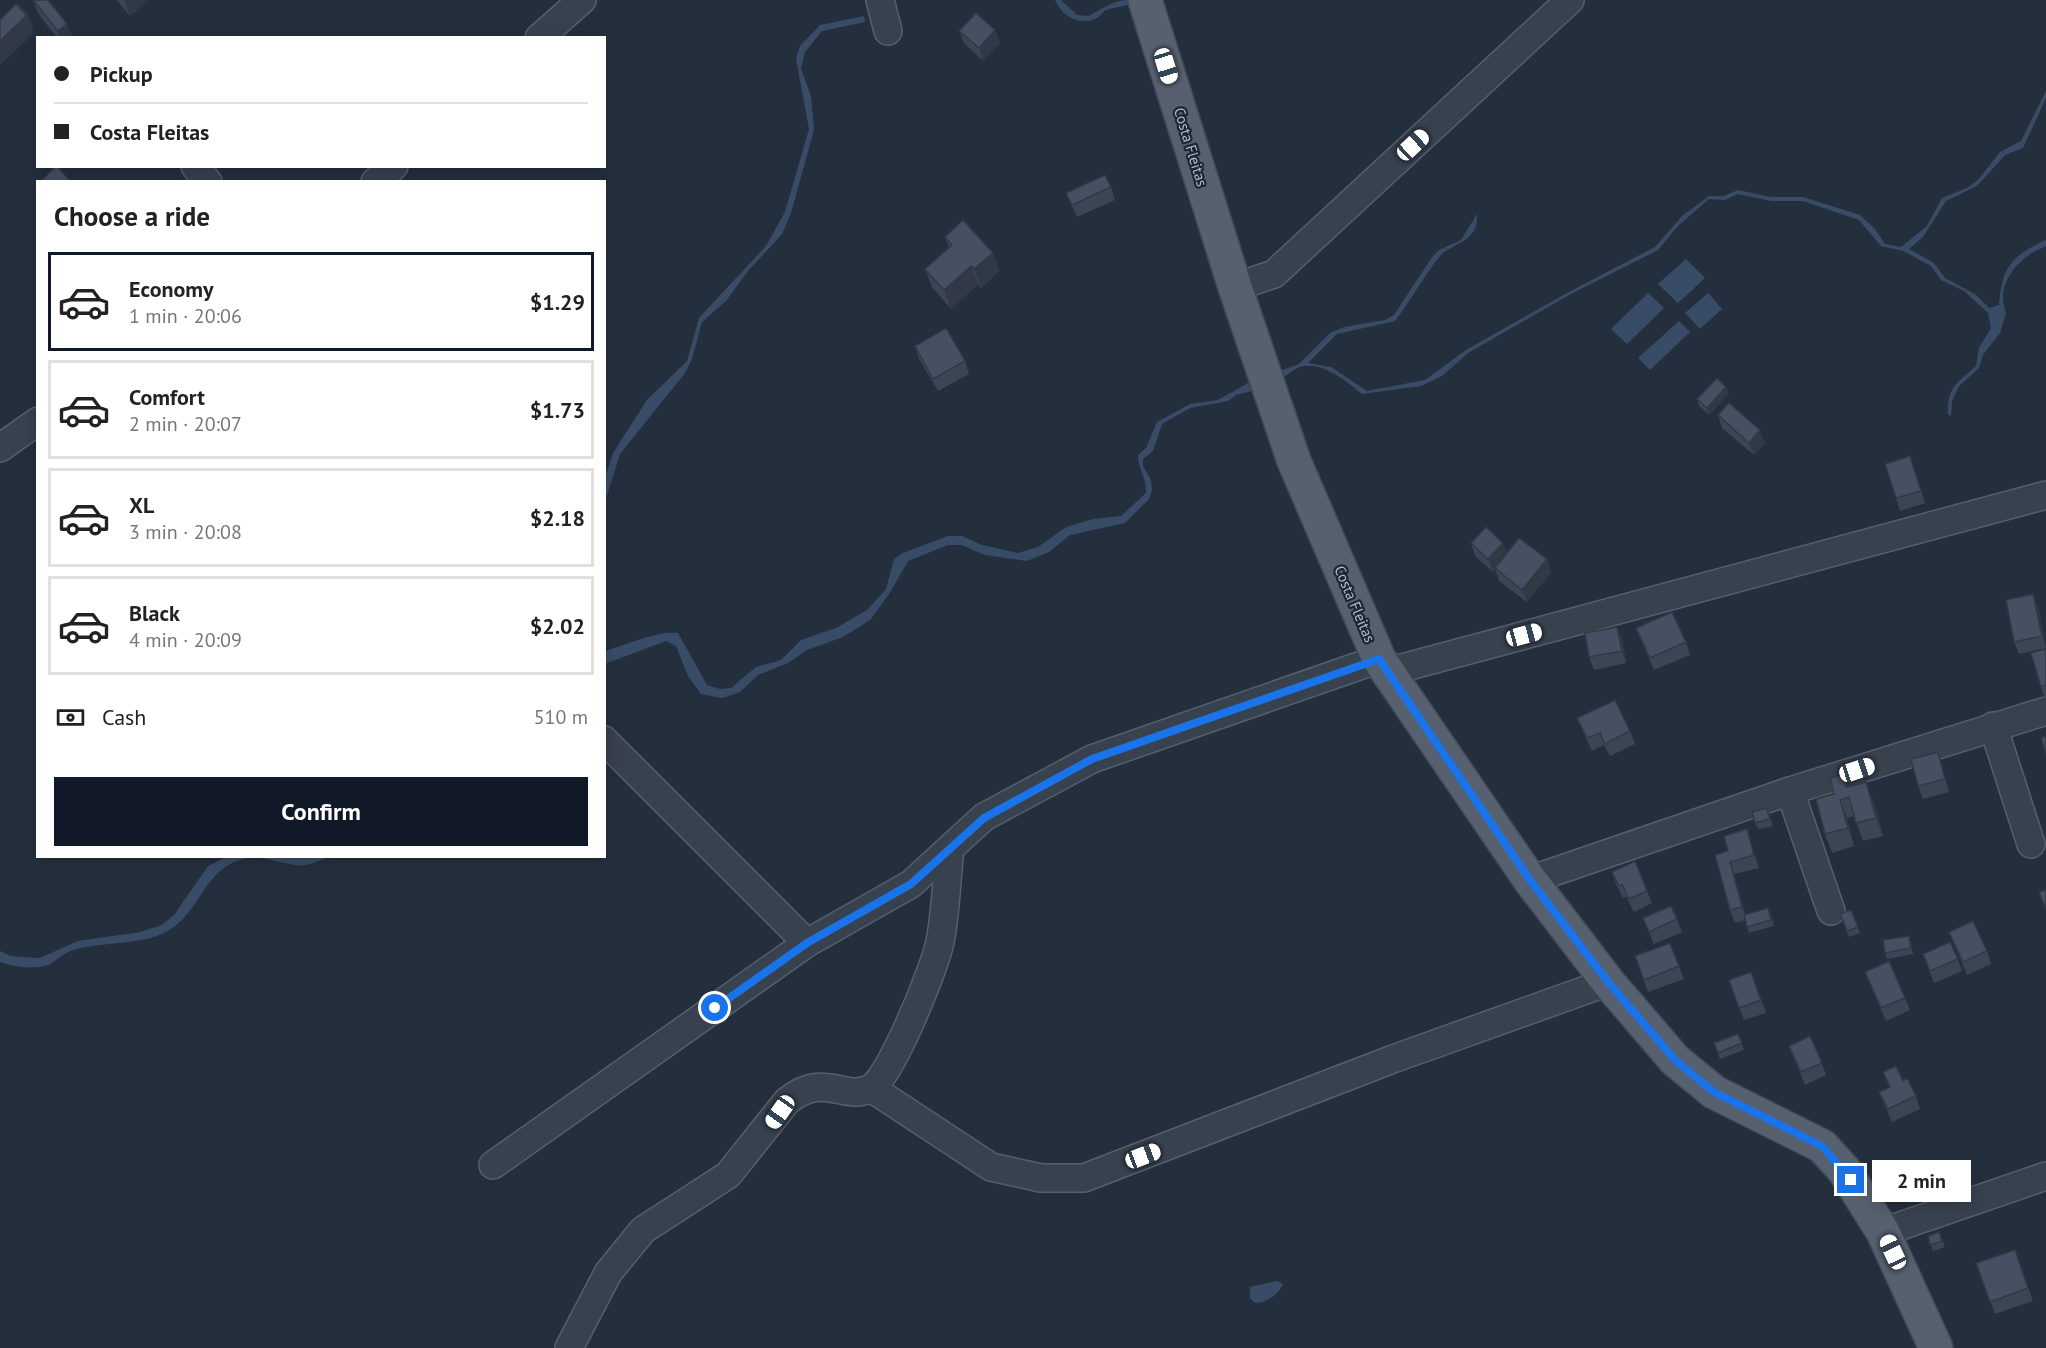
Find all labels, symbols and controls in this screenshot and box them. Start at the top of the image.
car [1152,46,1180,86]
text: Pickup [90,60,153,88]
street label: Costa Fleitas [1170,105,1212,189]
text: Costa Fleitas [90,118,209,146]
car [1394,126,1432,164]
text: Choose a ride [54,199,210,233]
icon: car [57,275,111,329]
text: Economy [129,275,213,303]
text: $1.29 [530,288,585,316]
text: 1 min · 20:06 [129,303,242,329]
icon: car [57,383,111,437]
text: Comfort [129,383,205,411]
text: $1.73 [530,396,585,424]
text: 2 min · 20:07 [129,411,242,437]
icon: car [57,491,111,545]
text: XL [129,491,154,519]
text: $2.18 [530,504,585,532]
text: 3 min · 20:08 [129,519,242,545]
street label: Costa Fleitas [1330,563,1380,645]
icon: car [57,599,111,653]
text: Black [129,599,180,627]
text: $2.02 [530,612,585,640]
car [1504,622,1544,648]
text: 4 min · 20:09 [129,627,242,653]
icon: cash [54,701,87,734]
text: Cash [102,703,146,731]
text: 510 m [534,704,588,730]
car [1837,756,1877,784]
button: Confirm [54,777,588,846]
route start [701,994,728,1021]
car [762,1092,798,1132]
car [1123,1141,1163,1171]
callout: 2 min [1872,1159,1971,1201]
route end [1837,1166,1864,1193]
text: 2 min [1897,1168,1946,1194]
car [1877,1232,1909,1272]

